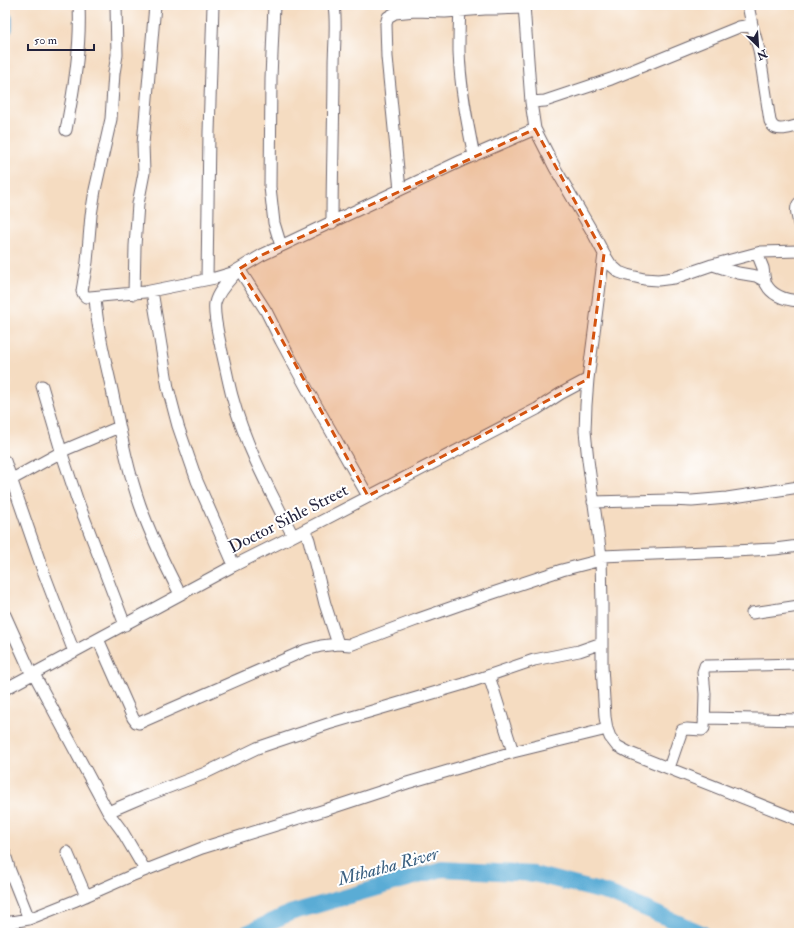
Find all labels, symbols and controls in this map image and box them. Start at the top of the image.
scale bar [28,26,94,52]
north arrow [738,26,778,66]
text: 50 m [34,33,58,48]
text: N [754,46,770,63]
street label: Doctor Sihle Street [225,479,352,558]
water label: Mthatha River [334,842,442,891]

